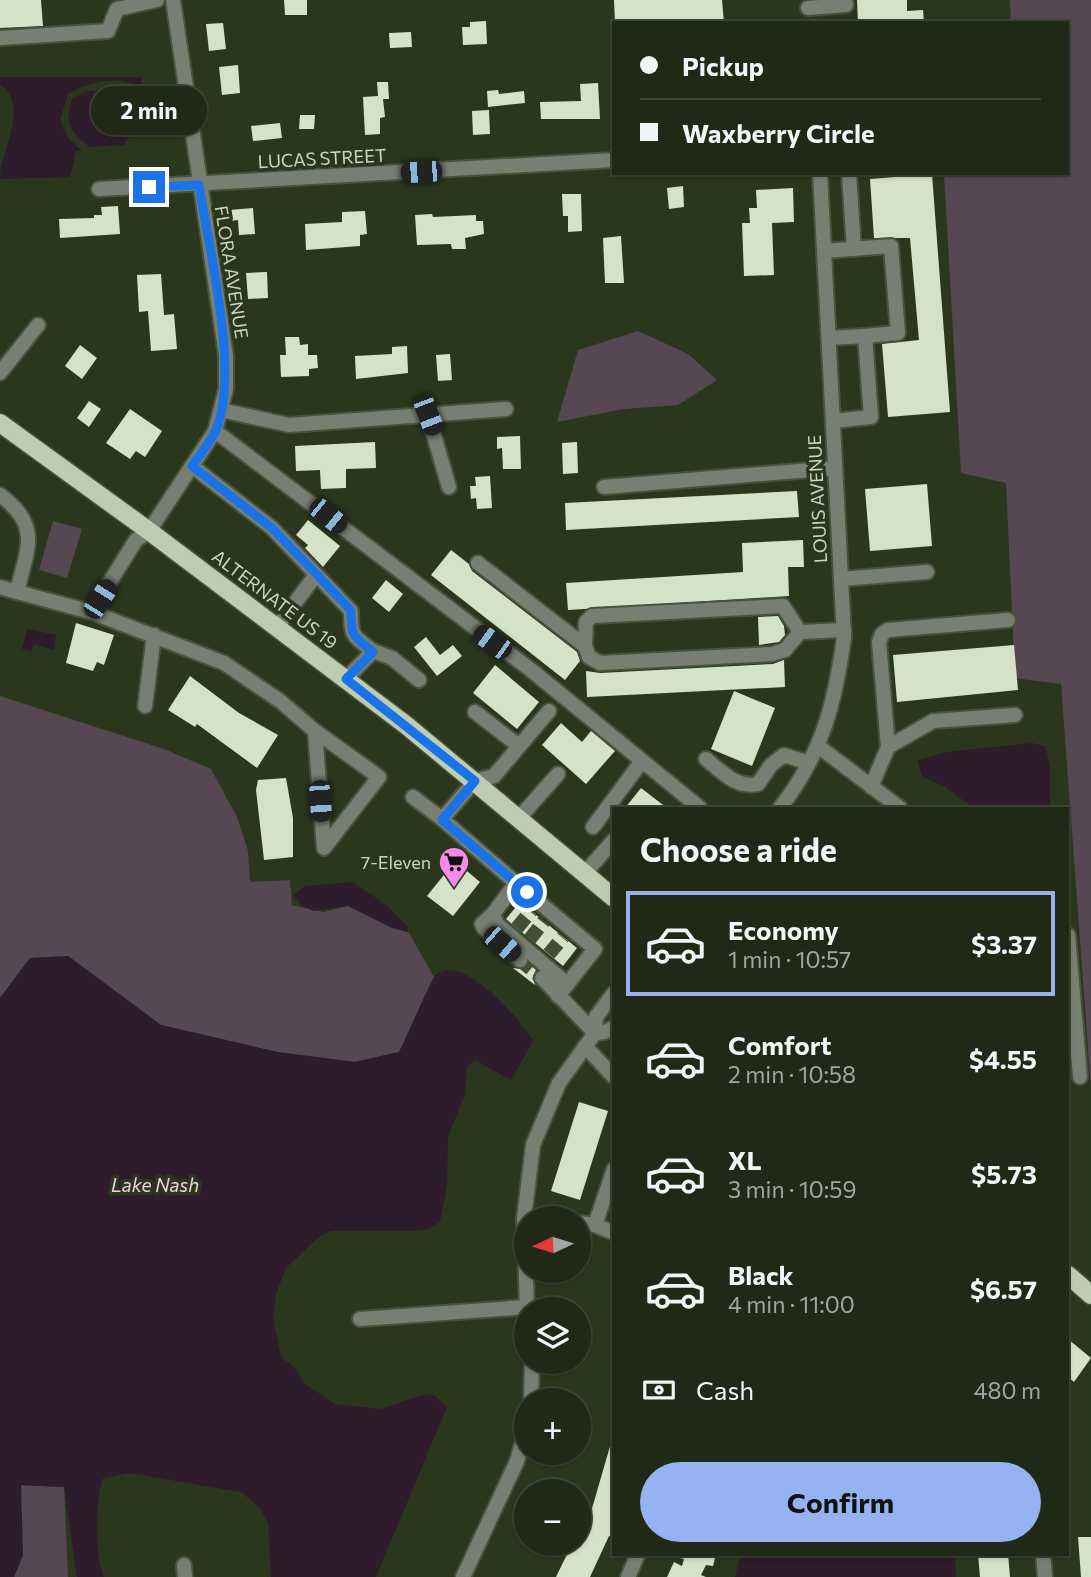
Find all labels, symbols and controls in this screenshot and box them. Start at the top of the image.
text: Pickup [682,50,764,81]
callout: 2 min [91,86,207,134]
text: 2 min [120,96,178,124]
text: Waxberry Circle [682,117,875,148]
street label: LUCAS STREET [257,144,387,172]
car [400,160,443,184]
route end [133,171,165,203]
street label: FLORA AVENUE [211,204,253,340]
car [411,392,446,438]
street label: LOUIS AVENUE [803,434,831,564]
car [306,495,351,537]
street label: ALTERNATE US 19 [208,545,342,653]
car [80,576,121,622]
car [469,621,516,663]
car [309,779,332,823]
text: Choose a ride [640,829,837,869]
supermarket icon: 7-Eleven [437,845,471,889]
place label: 7-Eleven [361,851,431,873]
route start [511,876,543,908]
icon: car [644,912,707,975]
text: Economy [728,914,839,945]
car [480,922,525,966]
text: $3.37 [971,928,1037,959]
text: 1 min · 10:57 [728,945,851,973]
icon: car [644,1027,707,1090]
text: Comfort [728,1029,831,1060]
text: $4.55 [969,1043,1037,1074]
text: 2 min · 10:58 [728,1060,856,1088]
icon: car [644,1142,707,1205]
text: XL [728,1144,762,1175]
text: $5.73 [971,1158,1037,1189]
water label: Lake Nash [111,1173,199,1196]
text: 3 min · 10:59 [728,1175,856,1203]
north arrow [514,1206,592,1283]
map controls [514,1206,591,1556]
icon: car [644,1257,707,1320]
text: Black [728,1259,794,1290]
text: $6.57 [970,1273,1037,1304]
text: 4 min · 11:00 [728,1290,855,1318]
button: layers [514,1297,591,1374]
icon: cash [640,1371,678,1409]
text: Cash [696,1374,754,1405]
text: 480 m [974,1376,1041,1404]
button: + [514,1388,591,1465]
button: Confirm [640,1462,1041,1542]
button: − [514,1479,591,1556]

